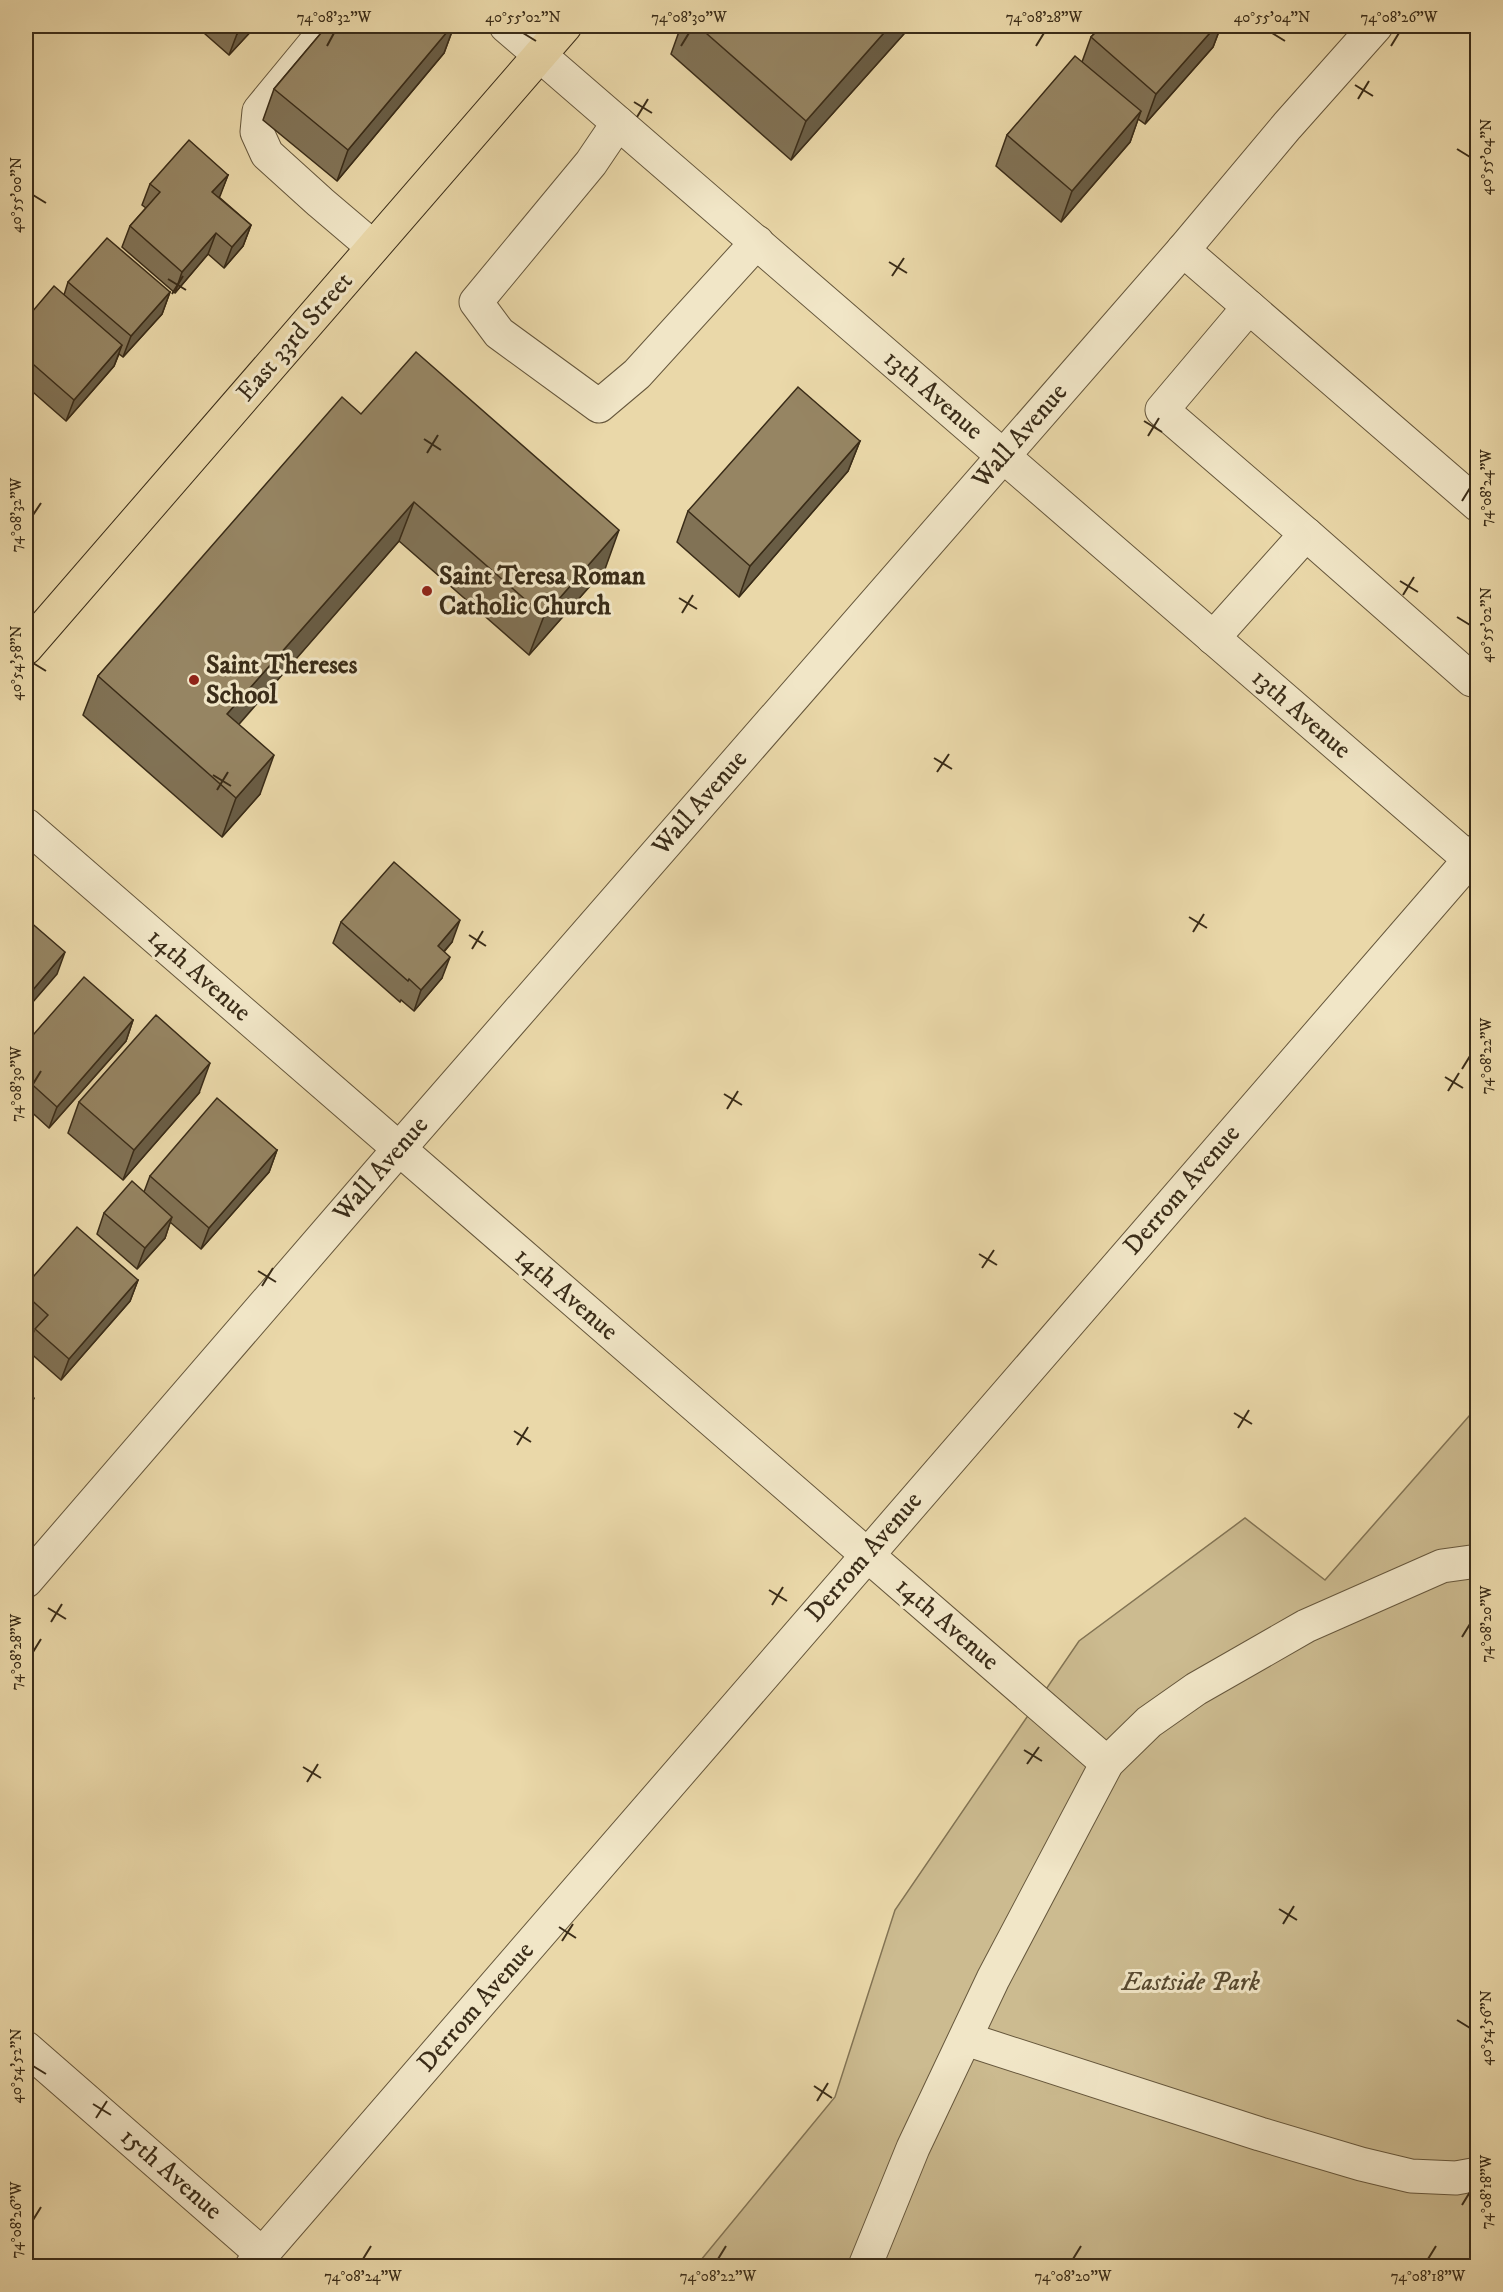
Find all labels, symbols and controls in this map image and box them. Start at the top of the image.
text: 74°08'32"W [297,8,372,27]
text: 40°55'02"N [485,8,561,27]
text: 74°08'30"W [651,8,727,27]
text: 74°08'28"W [1006,8,1083,27]
text: 40°55'04"N [1234,8,1310,27]
text: 74°08'26"W [1361,8,1438,27]
text: 40°55'04"N [1477,119,1496,195]
text: 40°55'00"N [7,157,26,233]
street label: East 33rd Street [230,265,360,409]
street label: 13th Avenue [876,343,990,447]
street label: Wall Avenue [964,376,1075,496]
text: 74°08'24"W [1477,449,1496,527]
text: 74°08'32"W [7,477,26,552]
place label: Saint Teresa Roman Catholic Church [439,560,646,623]
marker: Saint Teresa Roman Catholic Church [420,584,434,598]
text: 40°55'02"N [1477,587,1496,663]
text: 40°54'58"N [7,625,26,701]
place label: Saint Thereses School [206,649,358,712]
street label: 13th Avenue [1244,662,1358,766]
marker: Saint Thereses School [187,673,201,687]
street label: Wall Avenue [644,743,755,863]
street label: 14th Avenue [140,921,258,1029]
text: 74°08'22"W [1477,1018,1496,1094]
text: 74°08'30"W [7,1046,26,1122]
street label: Wall Avenue [325,1109,436,1229]
street label: Derrom Avenue [1116,1118,1248,1262]
street label: 14th Avenue [507,1240,625,1348]
street label: Derrom Avenue [798,1485,930,1629]
street label: 14th Avenue [888,1570,1006,1678]
text: 74°08'20"W [1477,1585,1496,1663]
text: 74°08'28"W [7,1613,26,1690]
street label: Derrom Avenue [410,1935,542,2079]
park label: Eastside Park [1120,1966,1260,1999]
text: 40°54'56"N [1477,1990,1496,2066]
text: 40°54'52"N [7,2028,26,2104]
street label: 15th Avenue [113,2121,229,2227]
text: 74°08'18"W [1477,2154,1496,2229]
text: 74°08'26"W [7,2181,26,2258]
text: 74°08'24"W [324,2267,402,2286]
text: 74°08'22"W [680,2267,756,2286]
text: 74°08'20"W [1034,2267,1112,2286]
text: 74°08'18"W [1391,2267,1466,2286]

